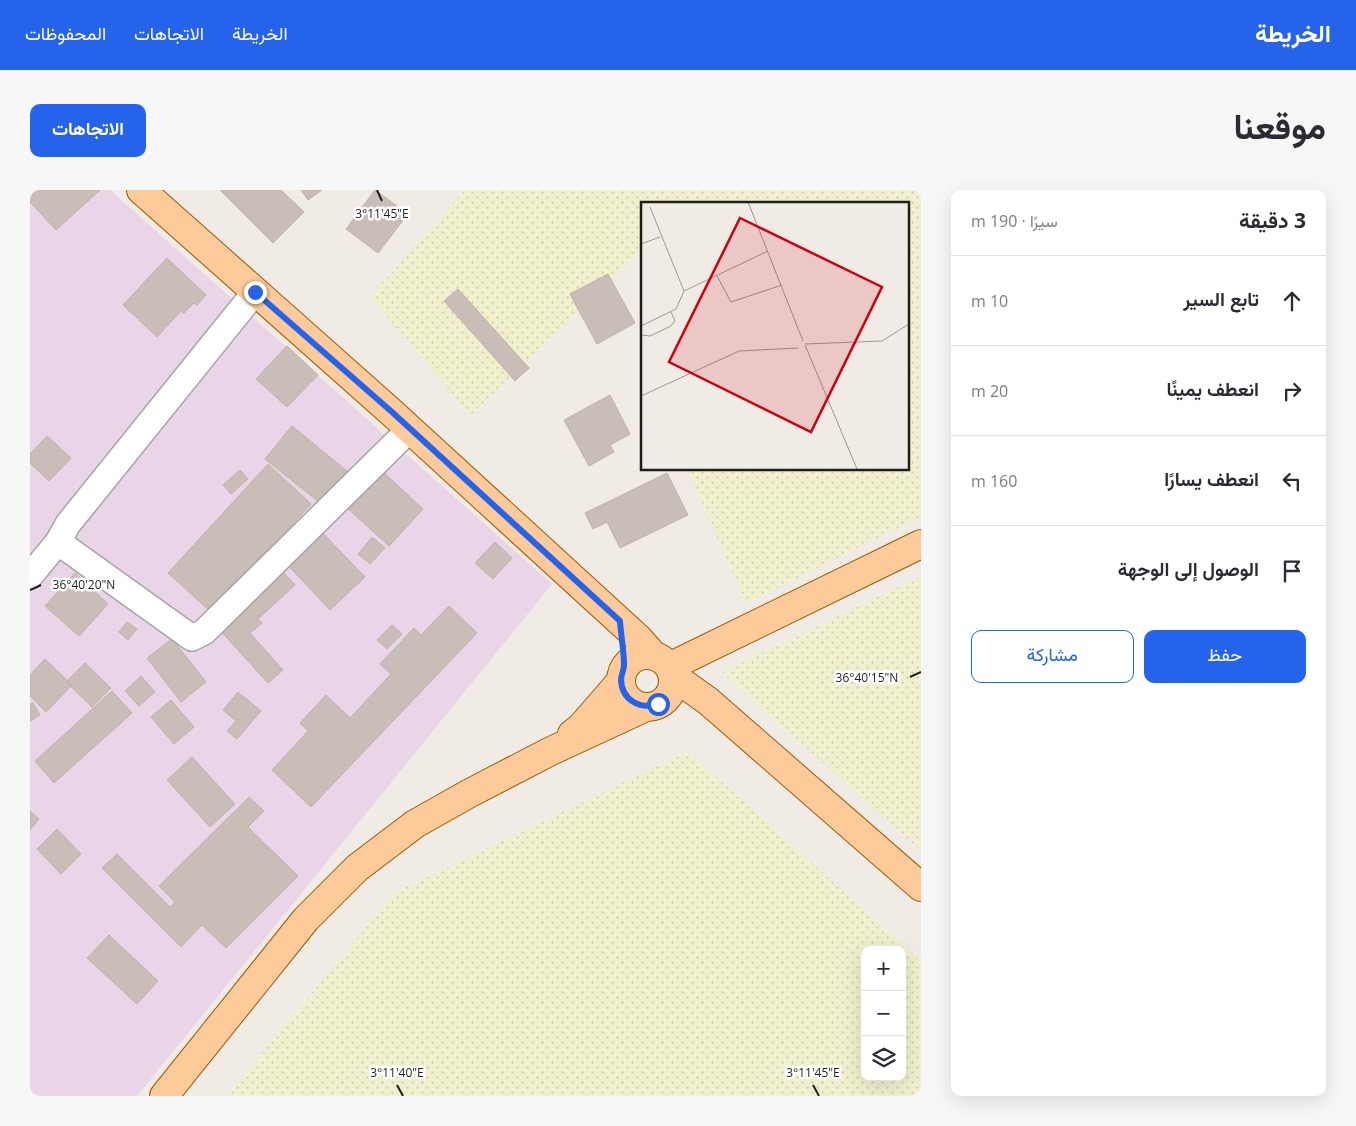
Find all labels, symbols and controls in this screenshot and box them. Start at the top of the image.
text: الخريطة [1255,16,1331,49]
text: المحفوظات [25,21,106,45]
text: الاتجاهات [134,21,204,45]
text: الخريطة [232,21,288,45]
text: موقعنا [1233,102,1326,149]
button: الاتجاهات [30,104,146,157]
inset map [641,202,908,470]
text: 3°11'45"E [355,205,409,222]
text: 3 دقيقة [1239,206,1306,234]
text: سيرًا · 190 m [971,210,1058,232]
route end [244,281,267,304]
text: تابع السير [1183,286,1259,312]
icon: ahead [1278,287,1306,315]
text: 10 m [971,290,1008,312]
text: انعطف يمينًا [1166,376,1259,402]
icon: right [1278,377,1306,405]
text: 20 m [971,380,1008,402]
text: انعطف يسارًا [1164,466,1259,492]
icon: left [1278,467,1306,495]
text: 160 m [971,470,1017,492]
text: الوصول إلى الوجهة [1118,556,1259,582]
icon: arrive [1278,557,1306,585]
text: 36°40'20"N [53,576,115,593]
button: مشاركة [971,630,1134,683]
button: حفظ [1144,630,1306,683]
text: 36°40'15"N [836,669,898,686]
route start [647,693,670,716]
map controls [861,946,906,1081]
button: + [861,946,906,991]
button: − [861,991,906,1036]
button: layers [861,1036,906,1081]
text: 3°11'40"E [370,1064,424,1081]
text: 3°11'45"E [786,1064,840,1081]

